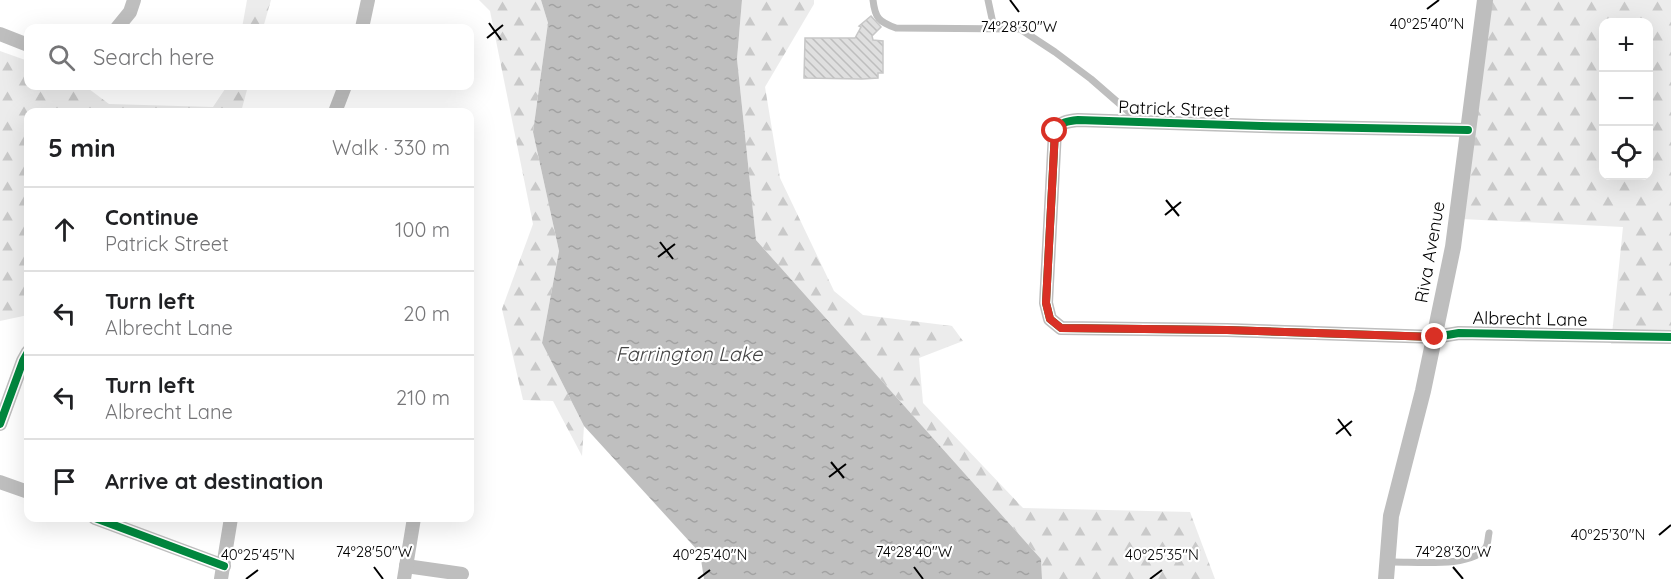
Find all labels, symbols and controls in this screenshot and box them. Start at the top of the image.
text: 40°25'40"N [1390,14,1464,33]
text: 74°28'30"W [981,17,1058,36]
map controls [1599,18,1653,180]
button: + [1599,18,1653,72]
search box [24,24,474,90]
icon: search [45,41,78,74]
text: Search here [93,43,214,71]
button: − [1599,72,1653,126]
street label: Patrick Street [1118,95,1230,122]
route start [1041,117,1067,143]
button: locate [1599,126,1653,180]
text: 5 min [48,131,116,164]
text: Walk · 330 m [332,135,450,160]
street label: Riva Avenue [1409,199,1450,305]
text: Continue [105,203,199,231]
icon: ahead [48,213,81,246]
text: 100 m [395,217,450,242]
text: Patrick Street [105,231,229,256]
text: Turn left [105,287,195,315]
icon: left [48,297,81,330]
text: 20 m [403,301,450,326]
street label: Albrecht Lane [1472,306,1588,331]
text: Albrecht Lane [105,315,233,340]
route end [1421,323,1447,349]
water label: Farrington Lake [616,341,763,366]
text: Turn left [105,371,195,399]
icon: left [48,381,81,414]
text: 210 m [396,385,450,410]
text: Albrecht Lane [105,399,233,424]
icon: arrive [48,465,81,498]
text: Arrive at destination [105,467,323,495]
text: 40°25'30"N [1571,525,1645,544]
text: 74°28'50"W [336,542,413,561]
text: 74°28'40"W [876,542,953,561]
text: 74°28'30"W [1415,542,1492,561]
text: 40°25'45"N [221,545,295,564]
text: 40°25'40"N [673,545,747,564]
text: 40°25'35"N [1125,545,1199,564]

